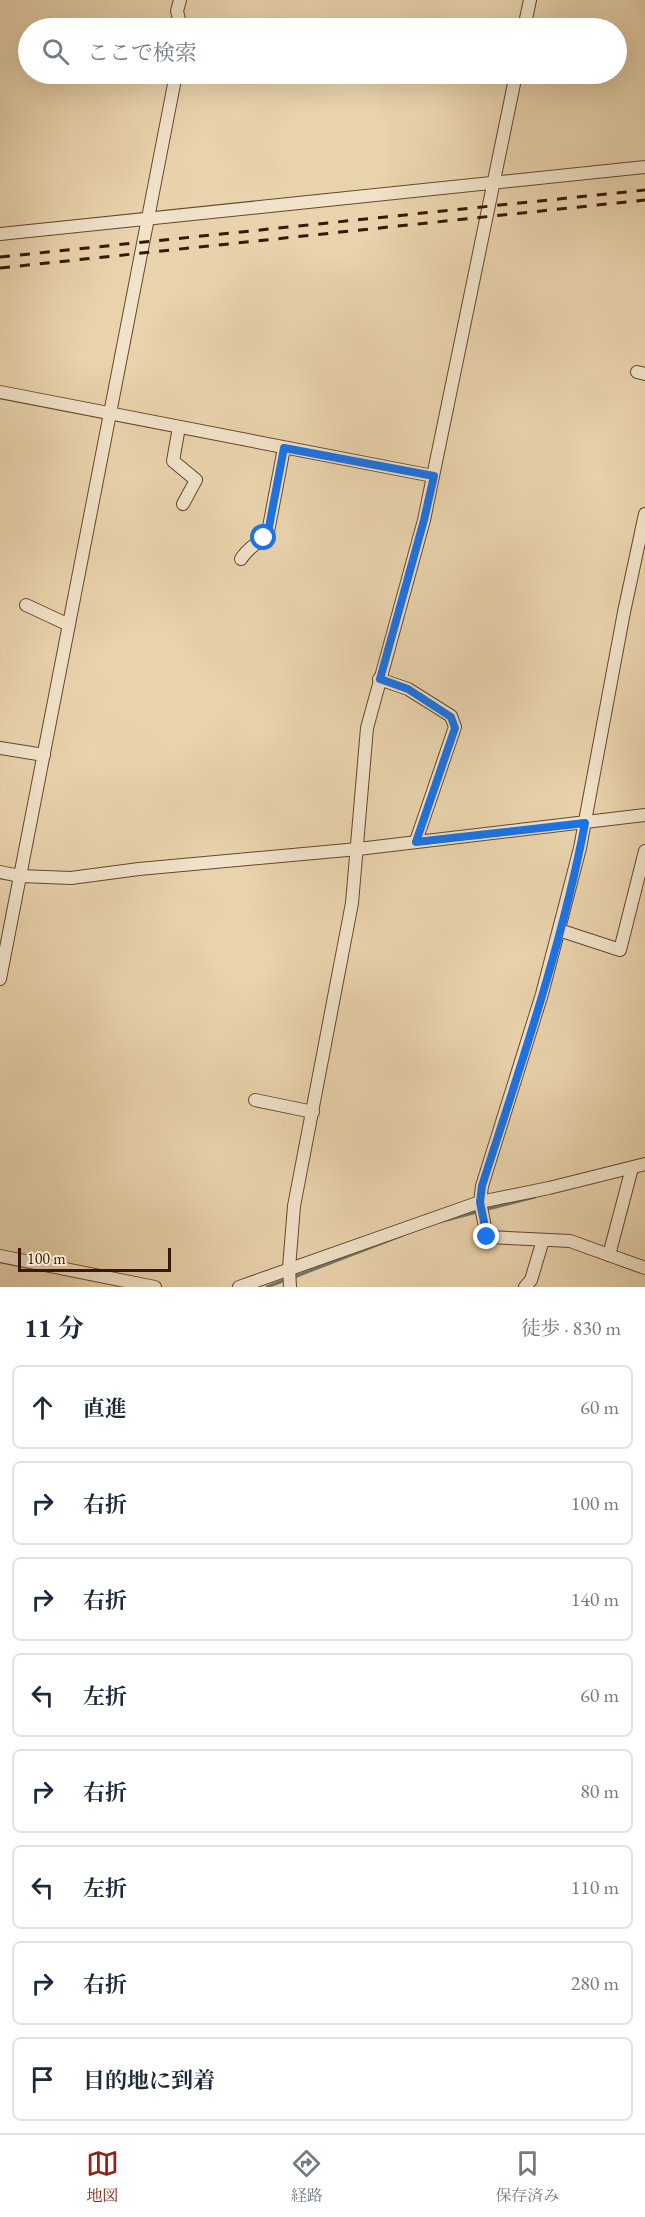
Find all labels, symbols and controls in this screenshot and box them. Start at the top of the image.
search box [18,18,627,84]
icon: search [39,35,72,68]
text: ここで検索 [87,38,197,67]
route start [250,524,276,550]
route end [473,1223,499,1249]
scale bar [18,1245,171,1272]
text: 100 m [27,1248,66,1269]
text: 11 分 [24,1311,84,1345]
text: 徒歩 · 830 m [521,1315,621,1341]
icon: ahead [26,1391,59,1424]
text: 直進 [83,1394,127,1423]
text: 60 m [580,1394,619,1420]
icon: right [26,1487,59,1520]
text: 右折 [83,1490,127,1519]
text: 100 m [571,1490,619,1516]
icon: right [26,1583,59,1616]
text: 右折 [83,1586,127,1615]
text: 140 m [571,1586,619,1612]
icon: left [26,1679,59,1712]
text: 左折 [83,1682,127,1711]
text: 60 m [580,1682,619,1708]
icon: right [26,1775,59,1808]
text: 右折 [83,1778,127,1807]
text: 80 m [580,1778,619,1804]
icon: left [26,1871,59,1904]
text: 左折 [83,1874,127,1903]
text: 110 m [571,1874,619,1900]
icon: right [26,1967,59,2000]
text: 右折 [83,1970,127,1999]
text: 280 m [571,1970,619,1996]
icon: arrive [26,2063,59,2096]
text: 目的地に到着 [83,2066,215,2095]
tab: 地図 [86,2147,119,2206]
tab: 経路 [290,2147,323,2206]
tab: 保存済み [495,2147,559,2206]

